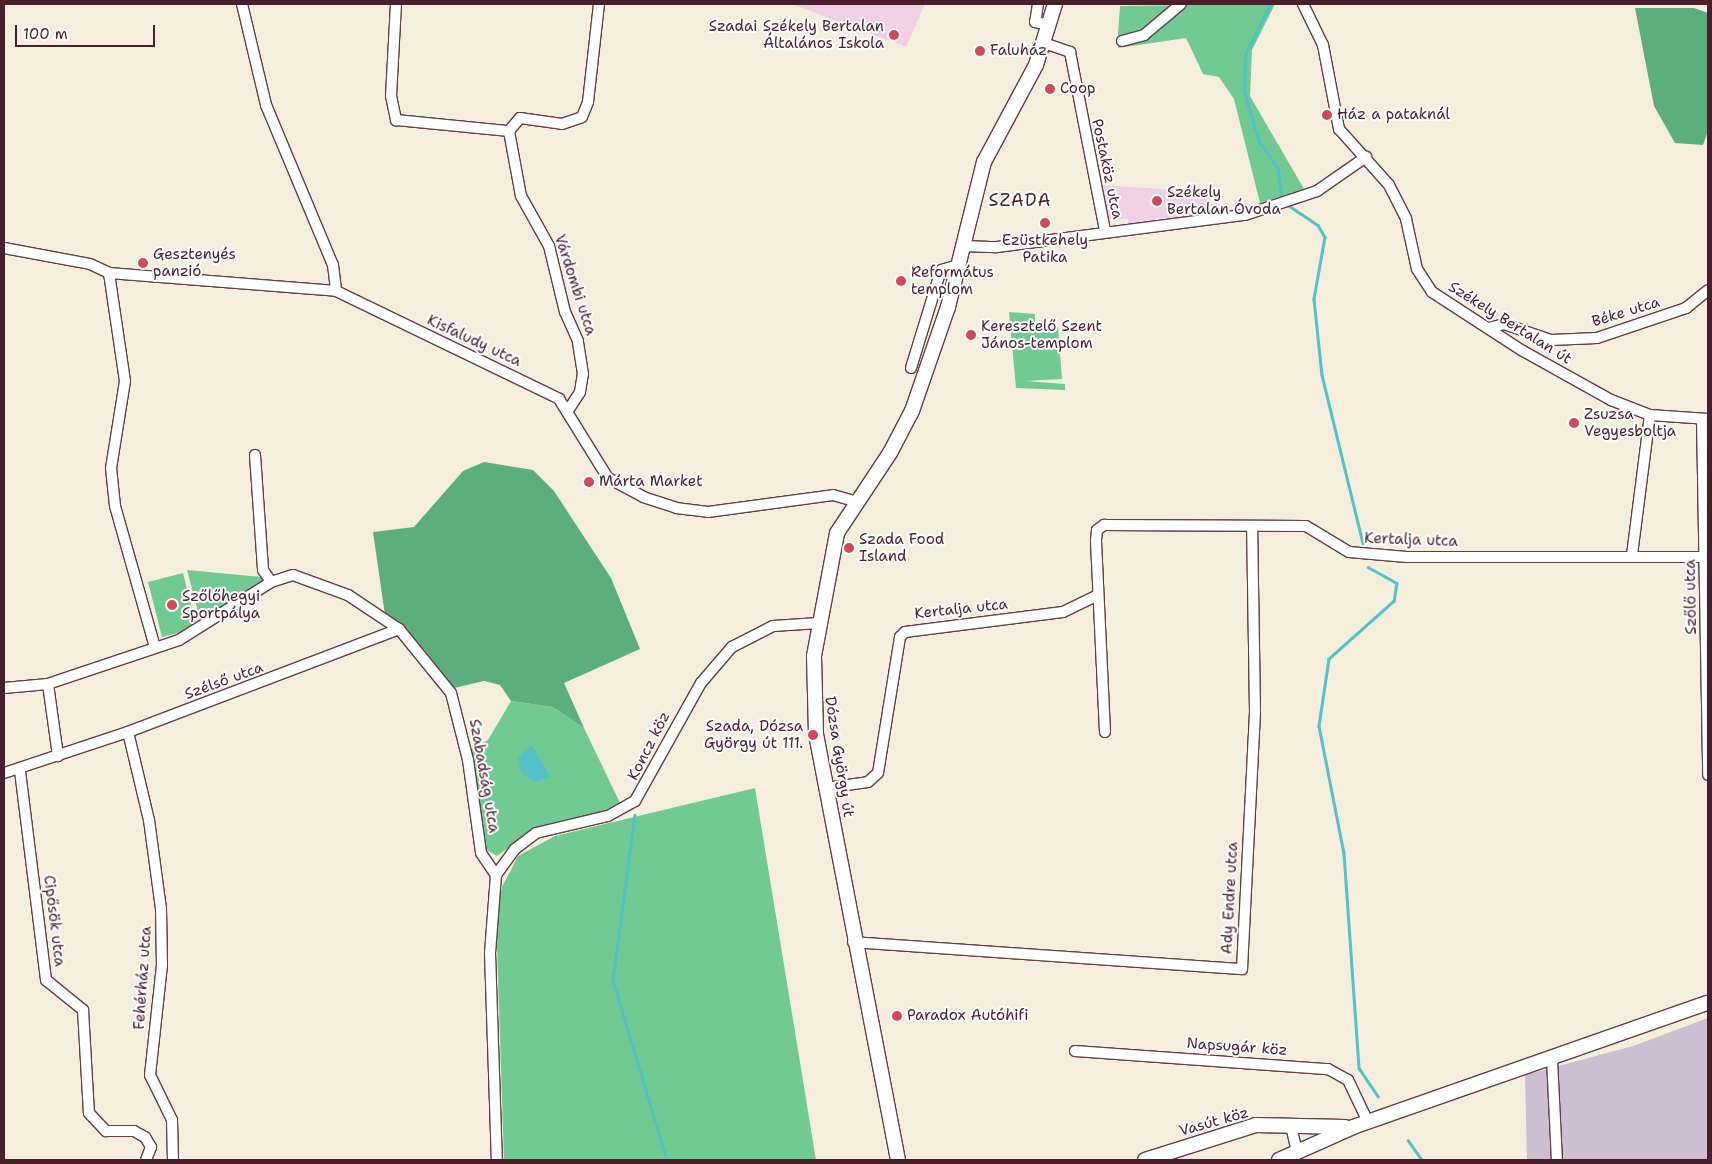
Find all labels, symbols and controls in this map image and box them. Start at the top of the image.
scale bar [18,15,158,47]
place label: Szadai Székely Bertalan Általános Iskola [709,17,884,52]
text: 100 m [23,24,68,44]
marker: Szadai Székely Bertalan Általános Iskola [888,29,900,41]
place label: Faluház [990,42,1047,60]
marker: Faluház [974,45,986,57]
place label: Coop [1060,80,1095,98]
marker: Coop [1044,83,1056,95]
place label: Ház a pataknál [1337,106,1450,124]
marker: Ház a pataknál [1321,109,1333,121]
street label: Postaköz utca [1088,117,1126,221]
place label: Székely Bertalan Óvoda [1167,183,1281,218]
district label: SZADA [988,189,1052,211]
marker: Székely Bertalan Óvoda [1151,195,1163,207]
marker: Ezüstkehely Patika [1039,217,1051,229]
place label: Ezüstkehely Patika [1002,231,1088,266]
street label: Várdombi utca [550,232,600,338]
place label: Gesztenyés panzió [153,245,236,280]
marker: Gesztenyés panzió [137,257,149,269]
place label: Református templom [911,263,994,298]
marker: Református templom [895,275,907,287]
street label: Székely Bertalan út [1445,278,1575,368]
street label: Béke utca [1590,293,1662,331]
street label: Kisfaludy utca [424,311,524,371]
place label: Keresztelő Szent János-templom [981,317,1102,352]
marker: Keresztelő Szent János-templom [965,329,977,341]
place label: Zsuzsa Vegyesboltja [1584,405,1676,440]
marker: Zsuzsa Vegyesboltja [1568,417,1580,429]
place label: Márta Market [599,473,703,491]
marker: Márta Market [583,476,595,488]
street label: Kertalja utca [1364,529,1458,551]
place label: Szada Food Island [859,530,944,565]
marker: Szada Food Island [843,542,855,554]
street label: Szőlő utca [1681,559,1701,635]
place label: Szőlőhegyi Sportpálya [182,587,260,622]
street label: Kertalja utca [914,595,1008,623]
marker: Szőlőhegyi Sportpálya [166,599,178,611]
street label: Szélső utca [182,658,266,704]
street label: Dózsa György út [821,695,857,819]
street label: Koncz köz [624,709,674,783]
place label: Szada, Dózsa György út 111. [704,717,803,752]
street label: Szabadság utca [465,718,503,834]
marker: Szada, Dózsa György út 111. [807,729,819,741]
street label: Ady Endre utca [1218,841,1242,955]
street label: Cipősök utca [39,874,69,968]
street label: Fehérház utca [130,926,156,1030]
place label: Paradox Autóhifi [907,1007,1028,1025]
marker: Paradox Autóhifi [891,1010,903,1022]
street label: Napsugár köz [1186,1035,1288,1059]
street label: Vasút köz [1177,1104,1251,1140]

